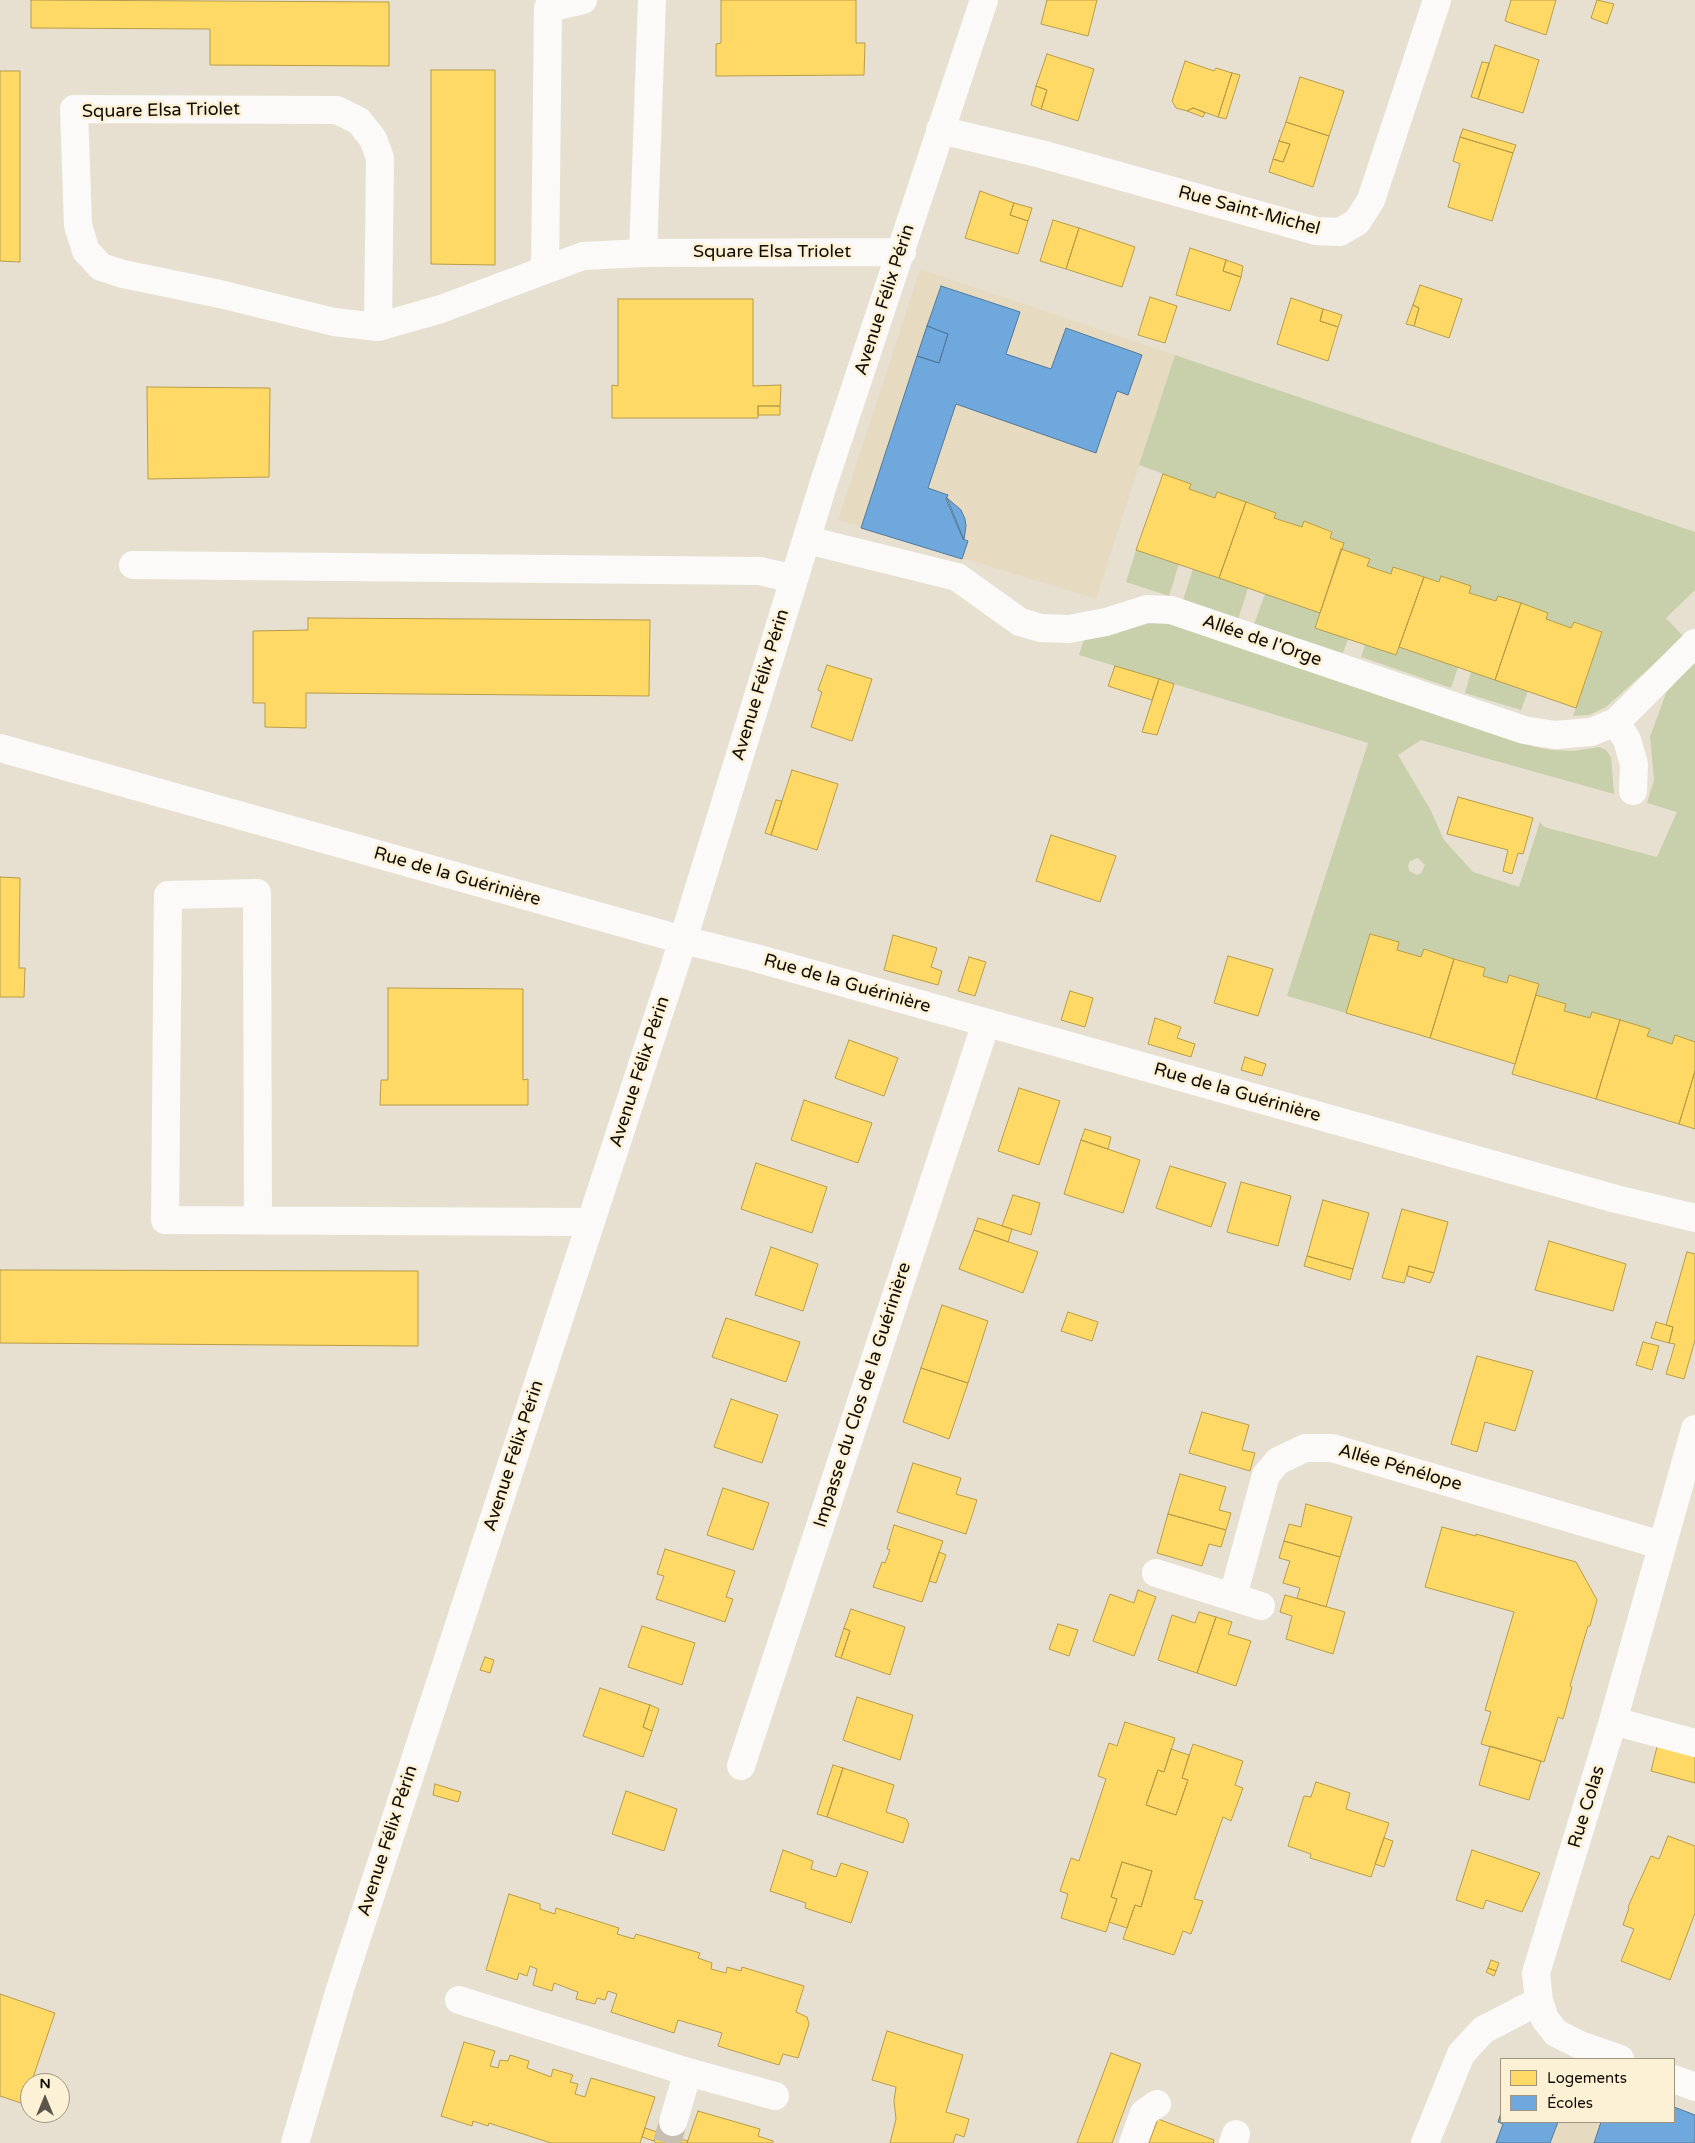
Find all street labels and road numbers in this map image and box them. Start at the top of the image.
street label: Square Elsa Triolet [82,99,240,123]
street label: Rue Saint-Michel [1176,182,1322,240]
street label: Avenue Félix Périn [850,222,920,378]
street label: Square Elsa Triolet [693,241,851,263]
street label: Avenue Félix Périn [728,607,794,763]
street label: Allée de l'Orge [1200,610,1324,672]
street label: Rue de la Guérinière [371,843,543,911]
street label: Rue de la Guérinière [761,950,933,1018]
street label: Avenue Félix Périn [605,994,675,1150]
street label: Rue de la Guérinière [1151,1059,1323,1127]
street label: Impasse du Clos de la Guérinière [810,1260,916,1530]
street label: Avenue Félix Périn [479,1378,549,1534]
street label: Allée Pénélope [1336,1440,1464,1496]
street label: Avenue Félix Périn [353,1763,423,1919]
street label: Rue Colas [1564,1763,1610,1851]

